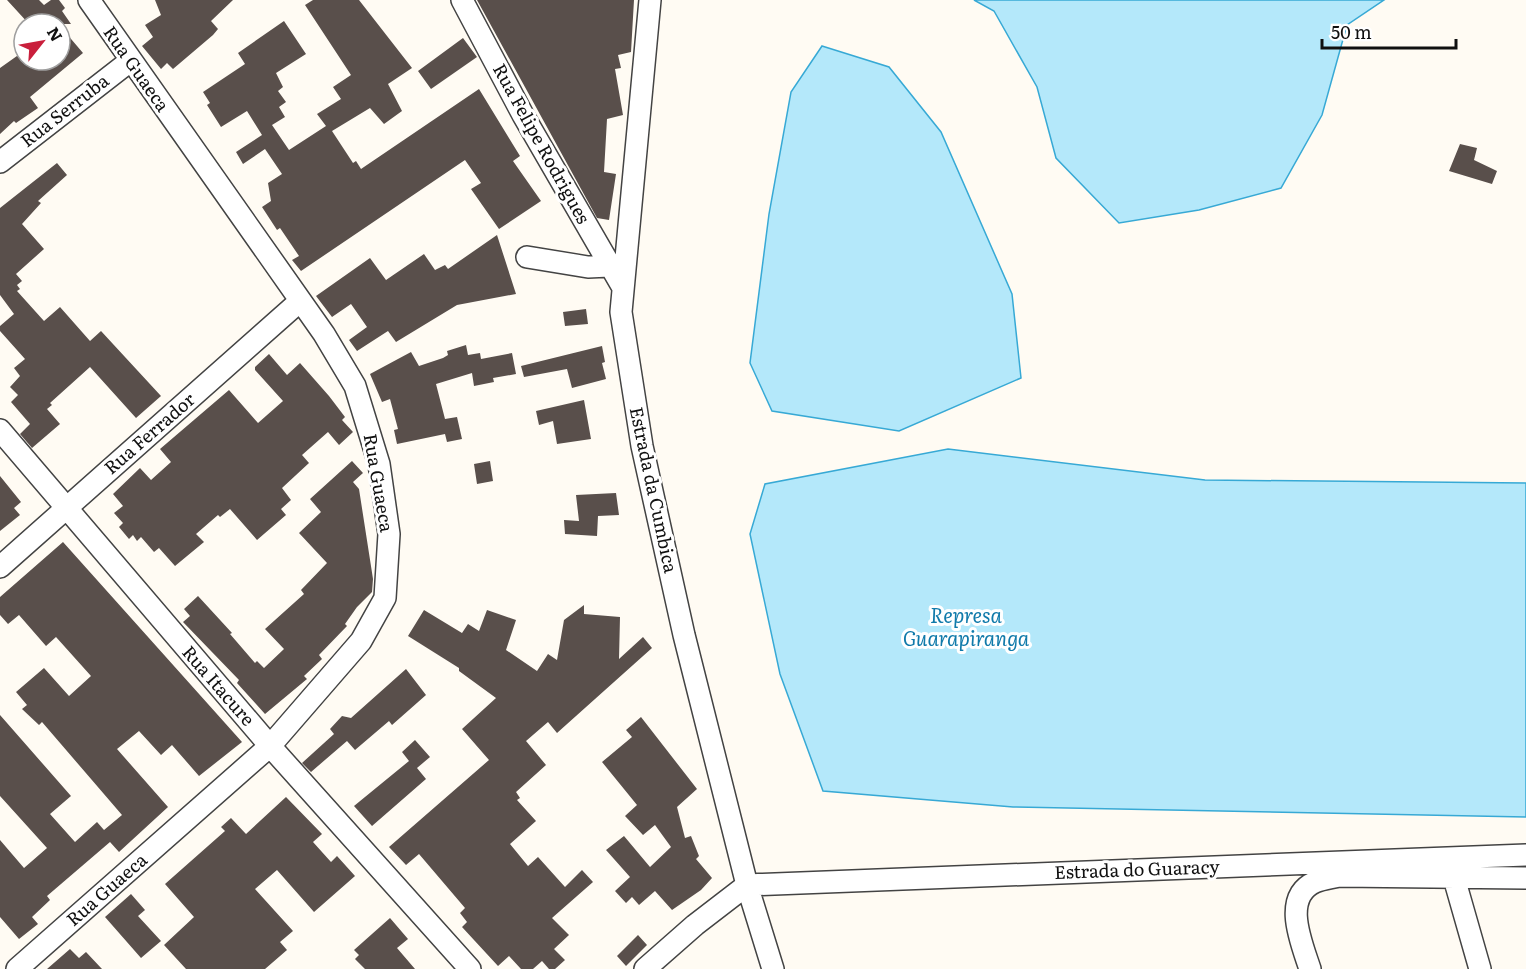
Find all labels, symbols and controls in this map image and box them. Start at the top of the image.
north arrow [12,12,72,72]
scale bar [1322,12,1456,50]
text: 50 m [1331,18,1372,45]
street label: Rua Guaeca [98,20,177,117]
text: N [42,22,69,46]
street label: Rua Felipe Rodrigues [487,58,598,228]
street label: Rua Serruba [14,66,114,153]
street label: Rua Ferrador [98,385,201,480]
street label: Estrada da Cumbica [624,404,685,576]
street label: Rua Guaeca [358,431,401,534]
water label: Represa Guarapiranga [903,599,1030,652]
street label: Rua Itacure [177,639,262,731]
street label: Rua Guaeca [60,846,153,932]
street label: Estrada do Guaracy [1054,852,1221,885]

